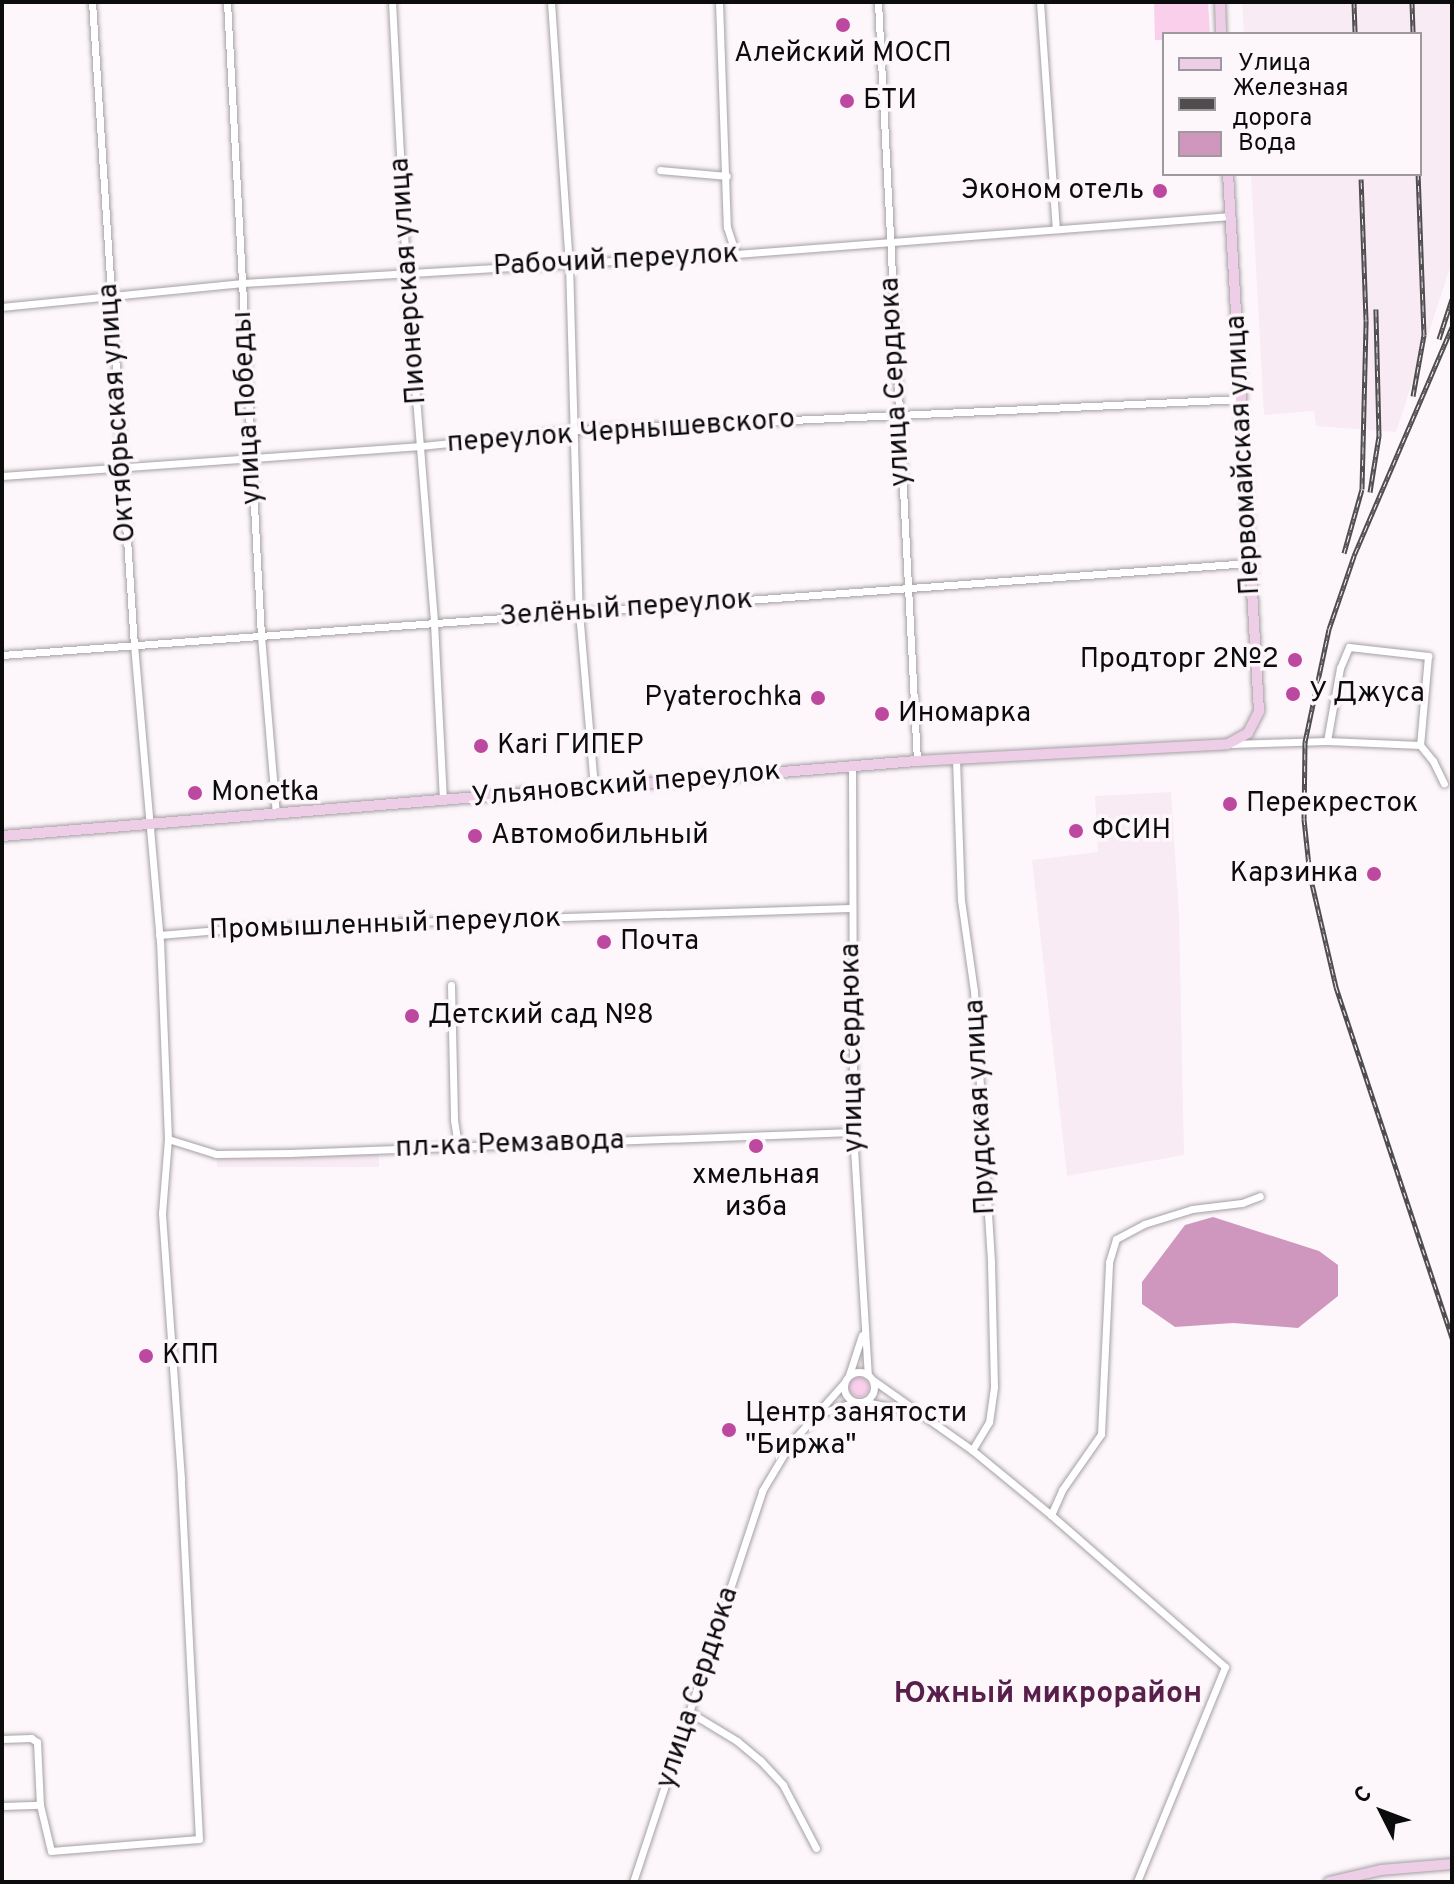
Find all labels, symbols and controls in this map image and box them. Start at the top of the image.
marker: Алейский МОСП [834,16,852,34]
legend [1162,32,1422,176]
place label: Алейский МОСП [734,37,952,71]
text: Улица [1238,49,1311,79]
text: Железная дорога [1232,74,1349,134]
place label: БТИ [863,84,917,118]
marker: БТИ [838,92,856,110]
text: Вода [1238,129,1296,159]
street label: Пионерская улица [384,156,434,406]
place label: Эконом отель [961,174,1144,208]
marker: Эконом отель [1151,182,1169,200]
street label: Рабочий переулок [492,238,740,284]
street label: улица Сердюка [874,276,918,488]
street label: Октябрьская улица [92,282,144,544]
street label: улица Победы [226,310,270,506]
street label: Первомайская улица [1220,314,1268,596]
street label: переулок Чернышевского [446,403,796,461]
street label: Зелёный переулок [498,583,754,635]
place label: Продторг 2№2 [1080,643,1279,677]
marker: Продторг 2№2 [1286,651,1304,669]
place label: У Джуса [1309,677,1426,711]
place label: Pyaterochka [644,681,802,715]
marker: У Джуса [1284,685,1302,703]
marker: Pyaterochka [809,689,827,707]
place label: Иномарка [898,697,1031,731]
marker: Иномарка [873,705,891,723]
place label: Kari ГИПЕР [497,729,644,763]
marker: Kari ГИПЕР [472,737,490,755]
street label: Ульяновский переулок [470,755,782,815]
place label: Monetka [211,776,319,810]
marker: Monetka [186,784,204,802]
place label: Перекресток [1246,787,1418,821]
marker: Перекресток [1221,795,1239,813]
place label: ФСИН [1092,814,1171,848]
place label: Автомобильный [491,819,709,853]
marker: ФСИН [1067,822,1085,840]
marker: Автомобильный [466,827,484,845]
place label: Карзинка [1230,857,1358,891]
marker: Карзинка [1365,865,1383,883]
street label: Промышленный переулок [208,902,562,948]
place label: Почта [620,925,699,959]
marker: Почта [595,933,613,951]
street label: улица Сердюка [834,943,872,1153]
street label: Прудская улица [959,998,1003,1216]
place label: Детский сад №8 [428,999,654,1033]
marker: Детский сад №8 [403,1007,421,1025]
street label: пл-ка Ремзавода [395,1124,625,1166]
marker: хмельная изба [747,1137,765,1155]
place label: хмельная изба [692,1159,820,1225]
place label: КПП [162,1339,219,1373]
marker: КПП [137,1347,155,1365]
place label: Центр занятости "Биржа" [745,1397,967,1463]
marker: Центр занятости "Биржа" [720,1421,738,1439]
street label: улица Сердюка [650,1583,746,1793]
district label: Южный микрорайон [894,1677,1202,1713]
north arrow [1342,1772,1422,1852]
text: С [1349,1781,1379,1810]

